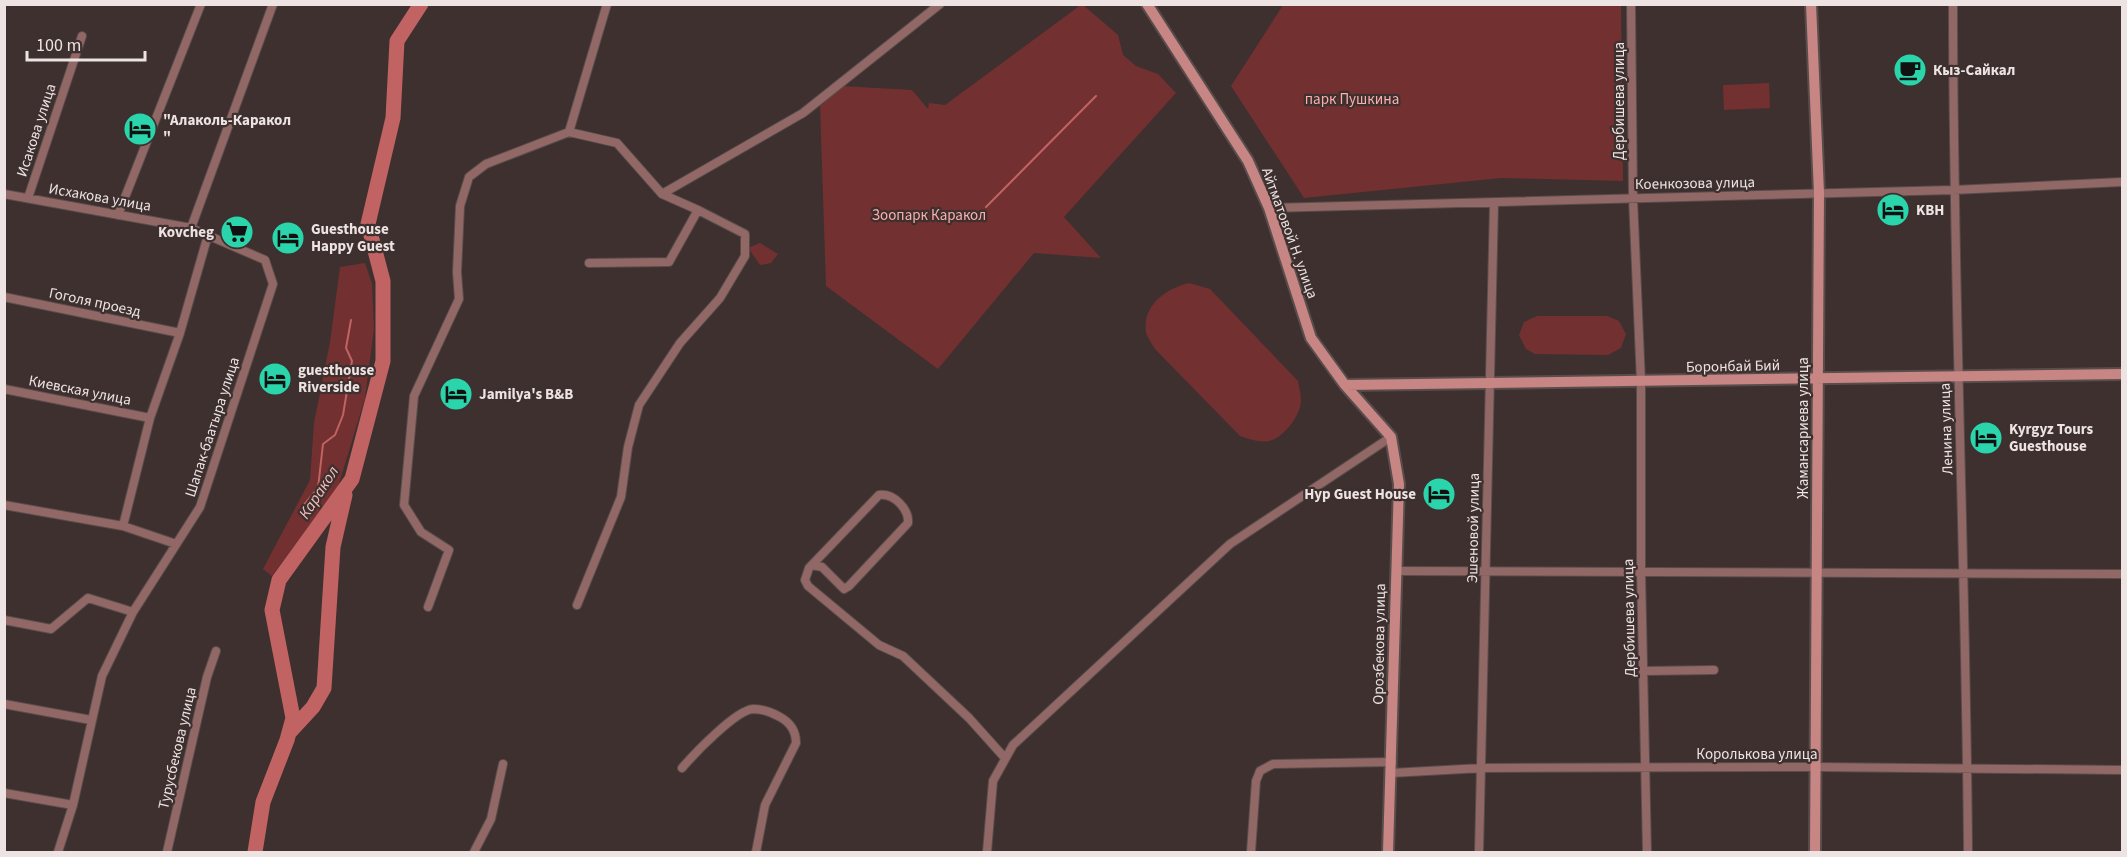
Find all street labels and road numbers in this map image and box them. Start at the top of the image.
street label: Дербишева улица [1609,42,1630,160]
street label: Исакова улица [12,81,61,179]
street label: Айтматовой Н. улица [1256,165,1323,302]
street label: Коенкозова улица [1635,172,1755,195]
street label: Исхакова улица [47,178,153,217]
street label: Гоголя проезд [47,283,143,322]
street label: Шапак-баатыра улица [180,354,245,500]
street label: Боронбай Бий [1686,355,1780,378]
street label: Жамансариева улица [1793,357,1814,499]
street label: Киевская улица [27,370,133,411]
street label: Ленина улица [1934,383,1959,475]
street label: Эшеновой улица [1462,473,1485,583]
street label: Дербишева улица [1618,559,1641,677]
street label: Орозбекова улица [1368,583,1391,705]
street label: Турусбекова улица [153,685,202,811]
street label: Королькова улица [1696,744,1818,765]

